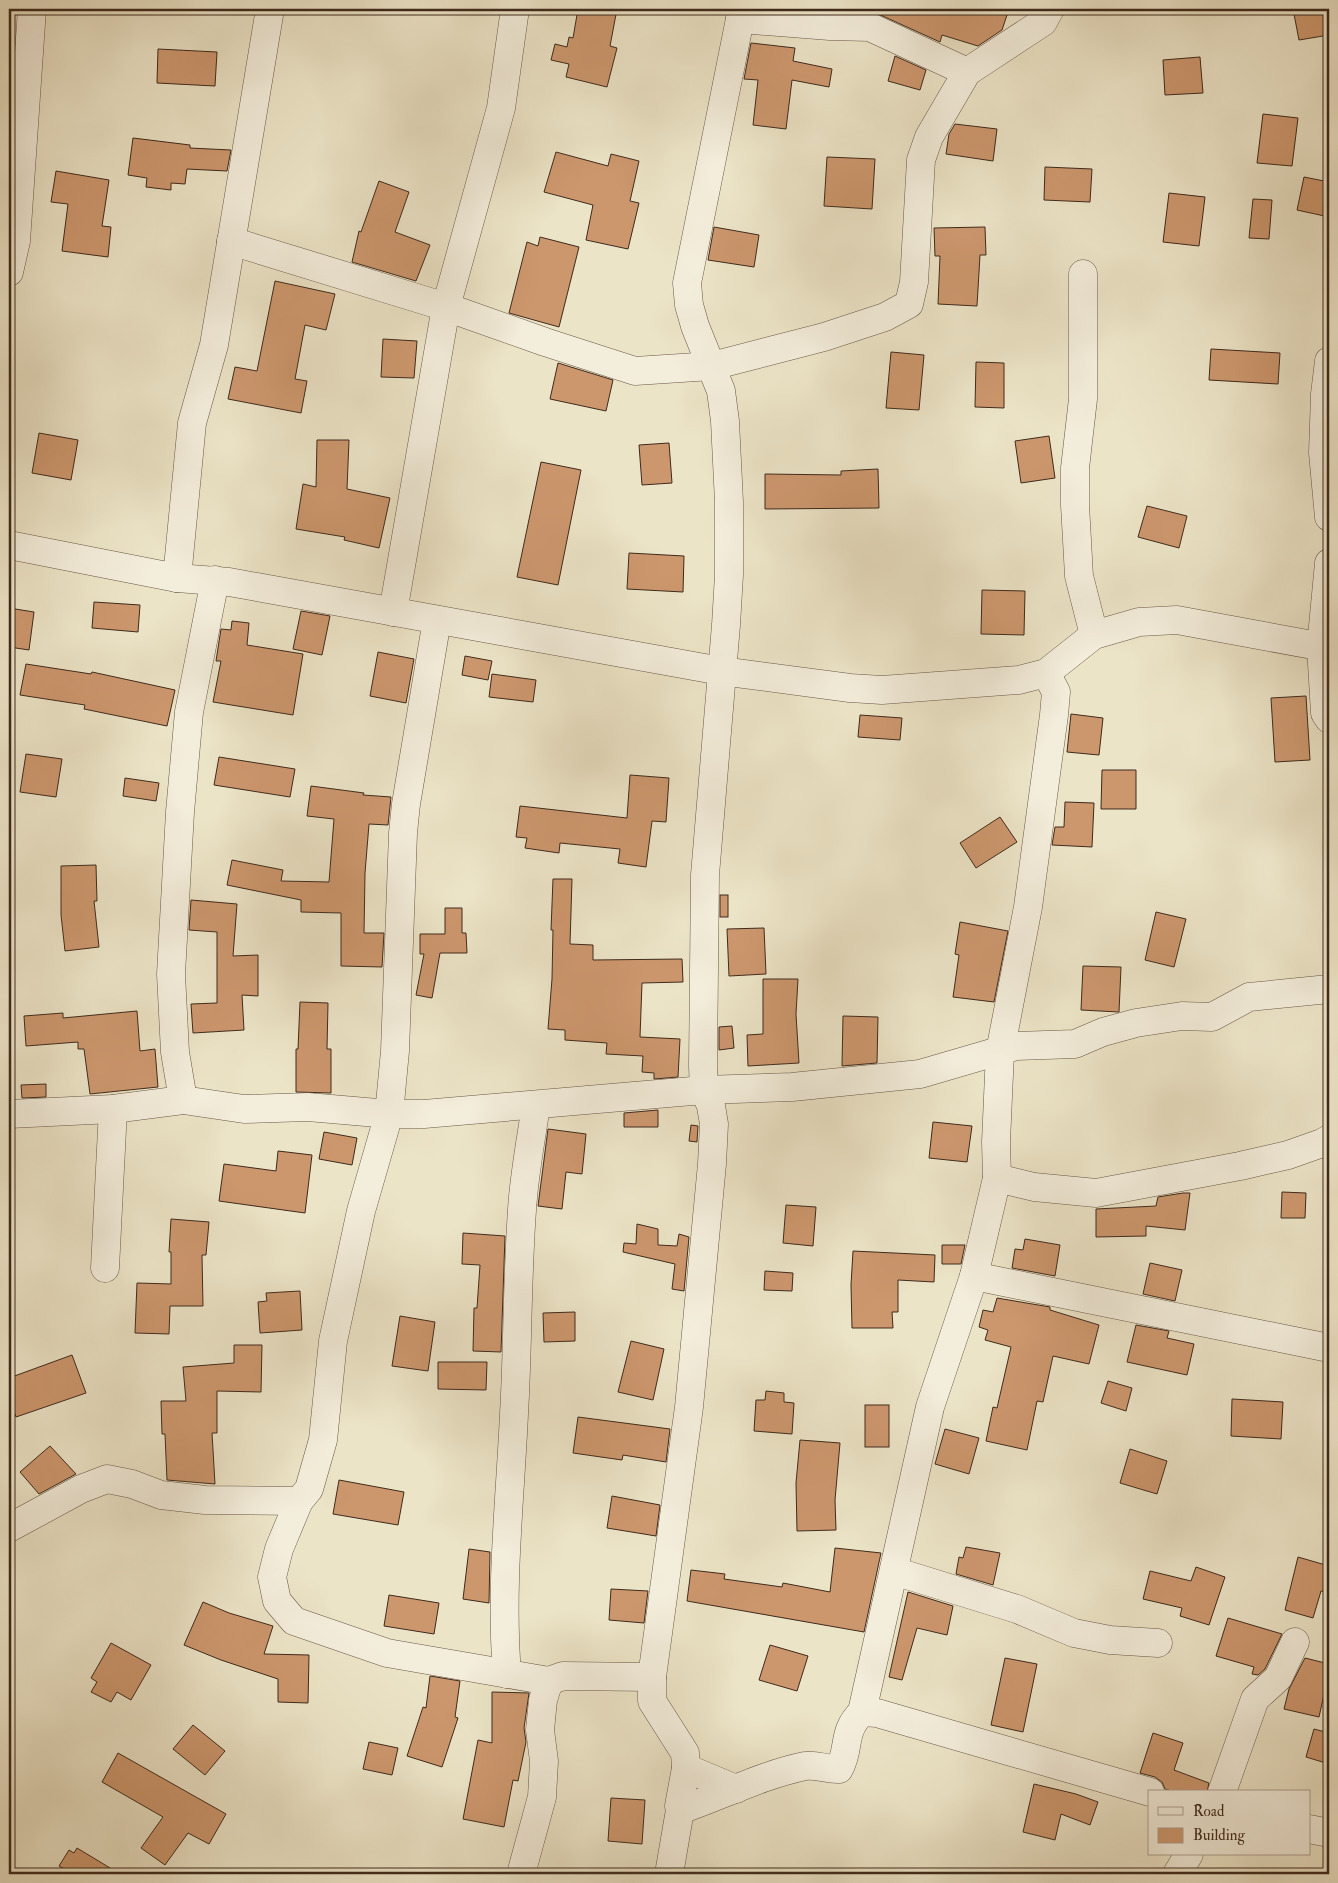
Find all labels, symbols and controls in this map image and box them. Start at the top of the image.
legend [1148,1790,1310,1856]
text: Road [1193,1802,1225,1821]
text: Building [1193,1826,1245,1845]

